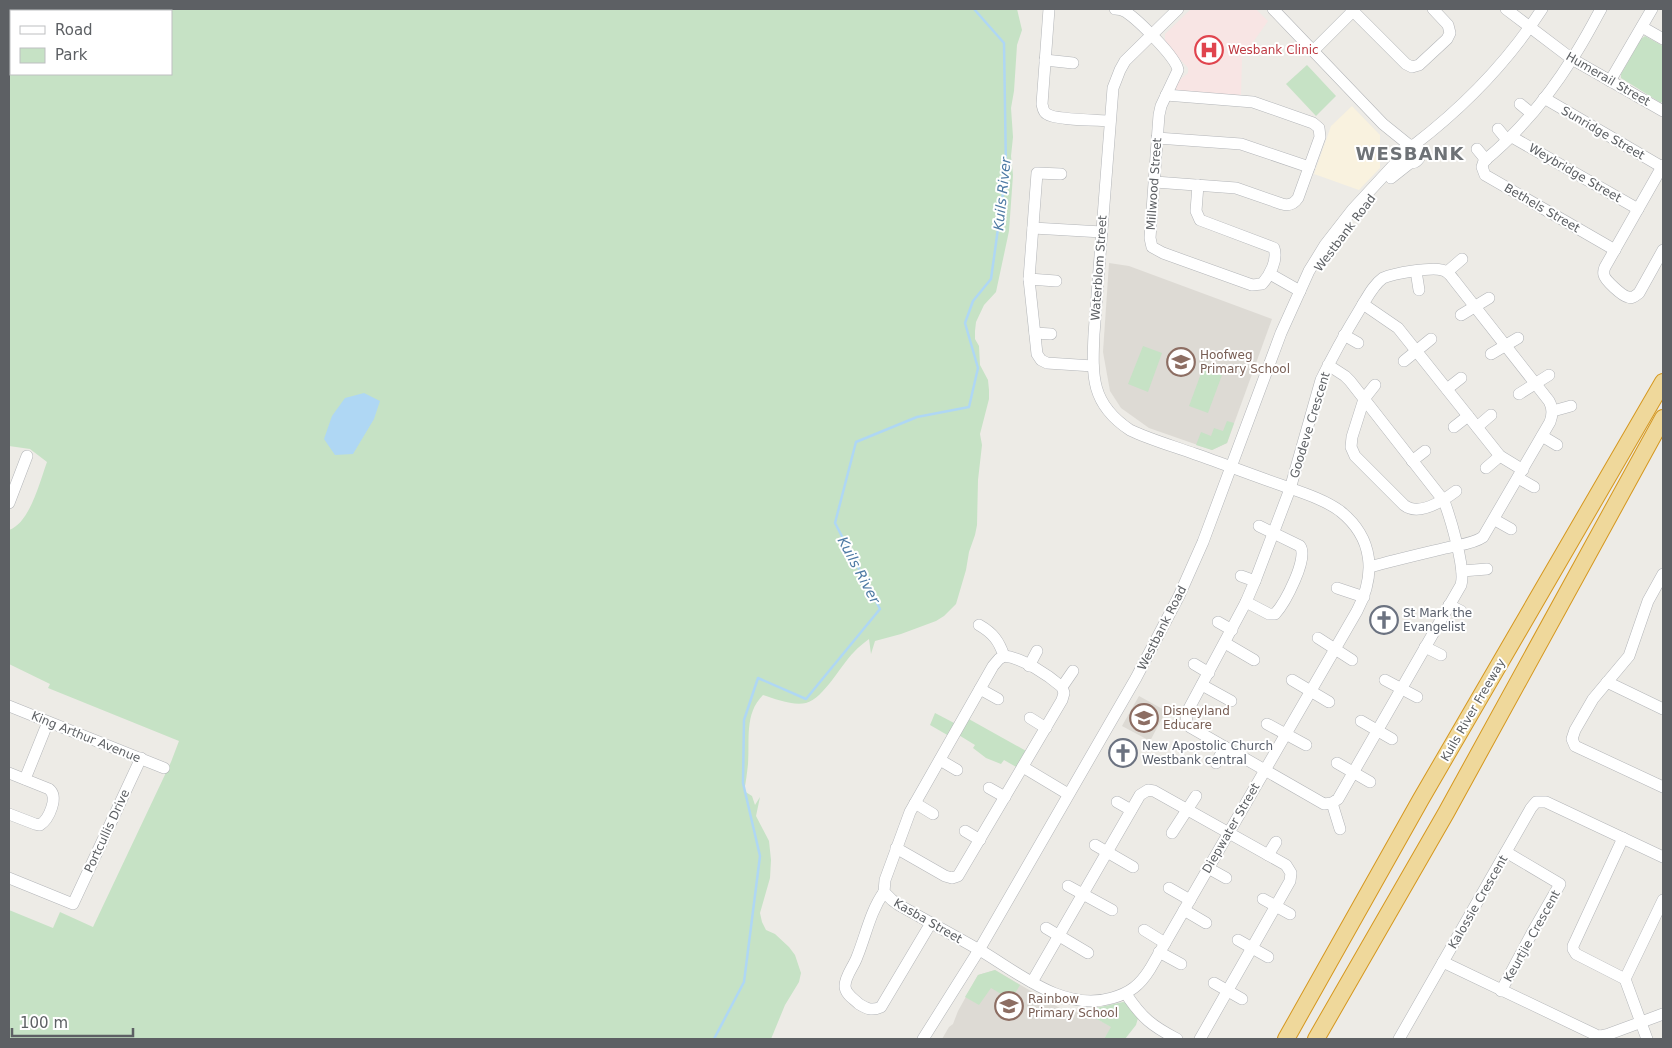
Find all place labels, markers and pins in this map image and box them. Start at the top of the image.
hospital icon: Wesbank Clinic [1194,35,1224,65]
place label: Wesbank Clinic [1228,43,1319,57]
school or university icon: Hoofweg Primary School [1166,347,1196,377]
place label: Hoofweg Primary School [1200,348,1290,376]
church icon: St Mark the Evangelist [1369,605,1399,635]
place label: St Mark the Evangelist [1403,606,1472,634]
school or university icon: Disneyland Educare [1129,703,1159,733]
place label: Disneyland Educare [1163,704,1230,732]
church icon: New Apostolic Church Westbank central [1108,738,1138,768]
place label: New Apostolic Church Westbank central [1142,739,1273,767]
school or university icon: Rainbow Primary School [994,991,1024,1021]
place label: Rainbow Primary School [1028,992,1118,1020]

